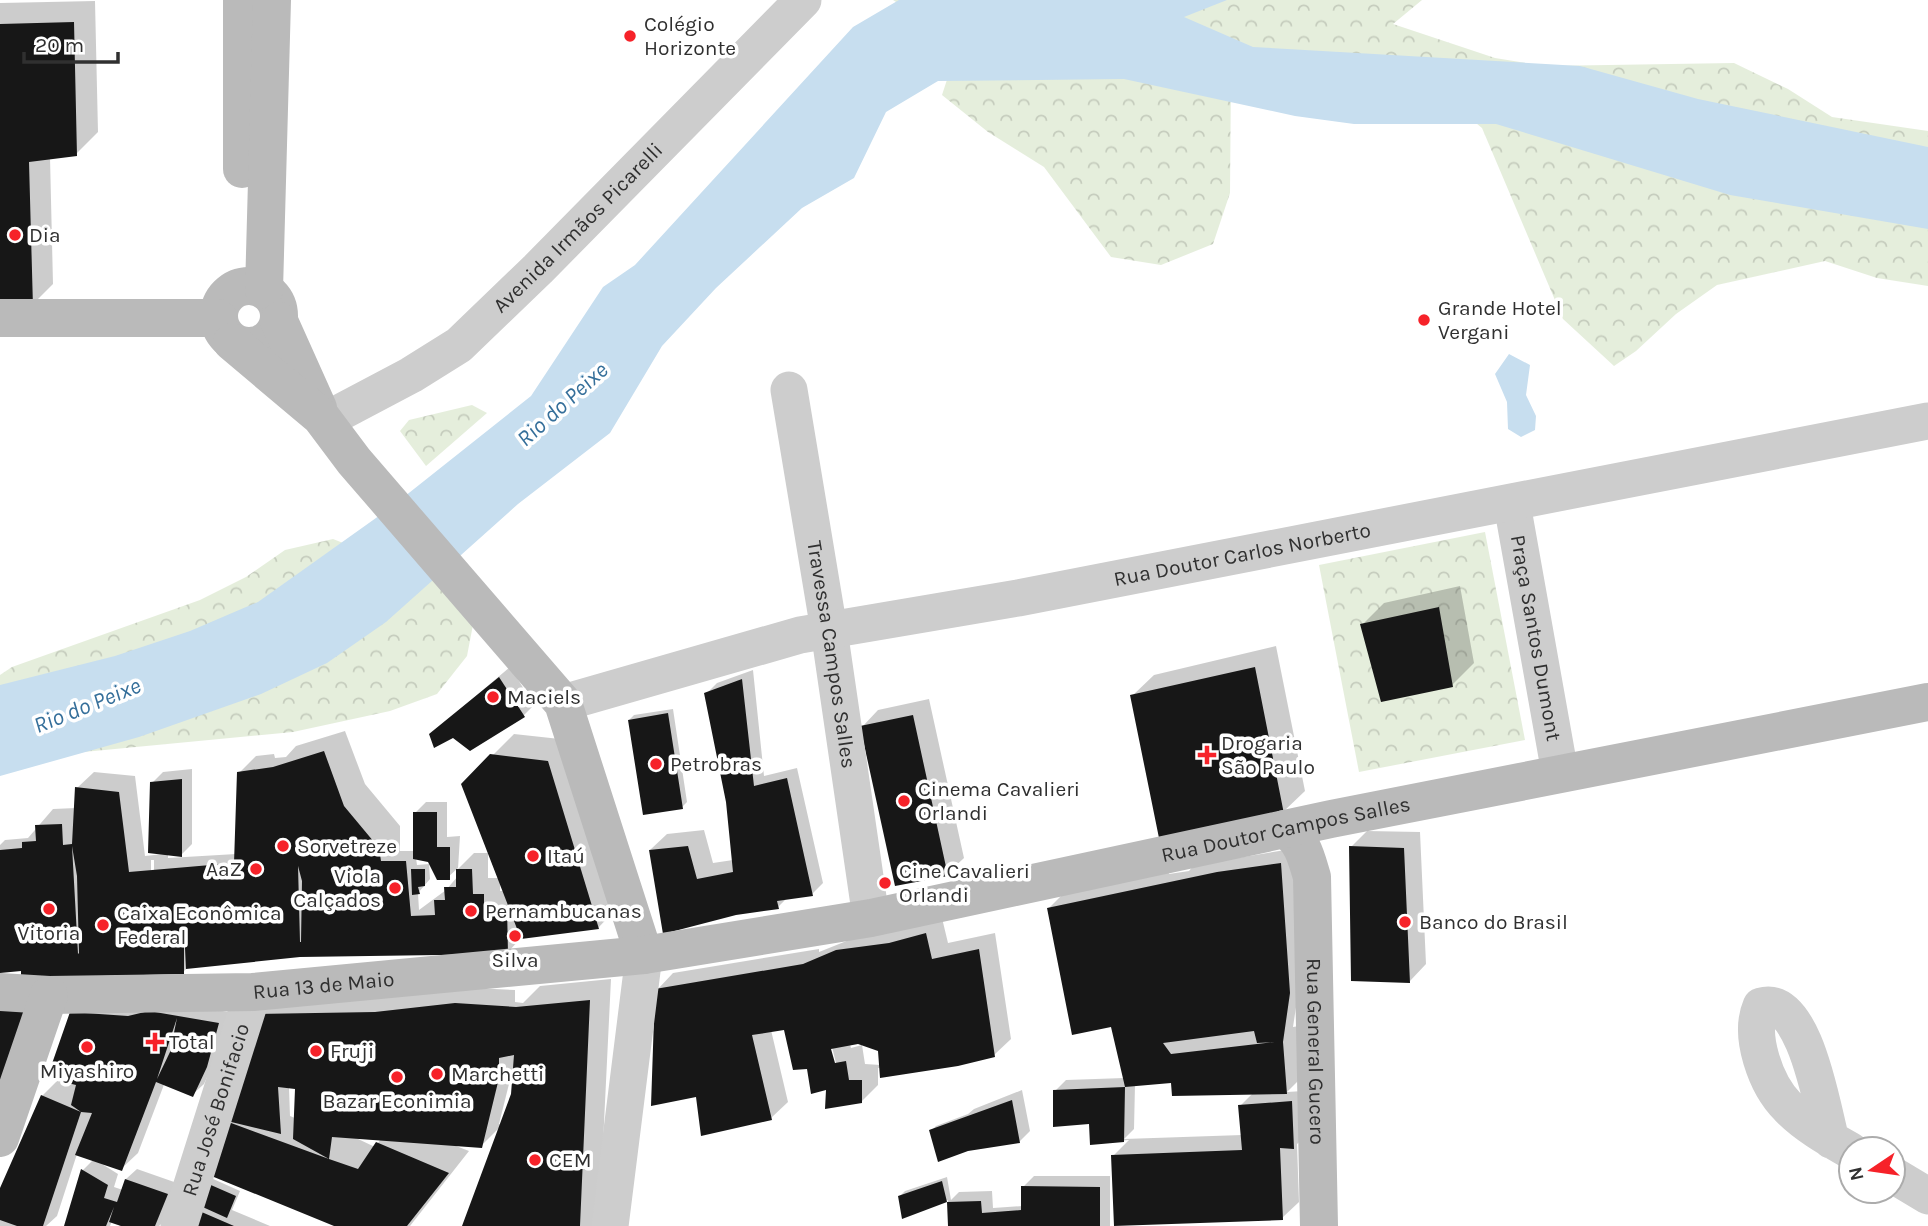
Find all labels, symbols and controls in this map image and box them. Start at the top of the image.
place label: Colégio Horizonte [644,12,736,60]
scale bar [24,21,119,65]
marker: Colégio Horizonte [622,28,638,44]
text: 20 m [35,33,84,57]
street label: Avenida Irmãos Picarelli [488,138,667,318]
place label: Dia [29,223,61,247]
marker: Dia [7,227,23,243]
place label: Grande Hotel Vergani [1438,296,1562,344]
marker: Grande Hotel Vergani [1416,312,1432,328]
water label: Rio do Peixe [511,356,614,452]
street label: Rua Doutor Carlos Norberto [1112,518,1373,591]
street label: Praça Santos Dumont [1506,533,1566,743]
street label: Travessa Campos Salles [802,539,861,770]
water label: Rio do Peixe [30,672,145,739]
place label: Maciels [507,685,581,709]
marker: Maciels [485,689,501,705]
place label: Drogaria São Paulo [1221,731,1315,779]
marker: Drogaria São Paulo [1199,747,1215,763]
place label: Petrobras [670,752,762,776]
marker: Petrobras [648,756,664,772]
place label: Cinema Cavalieri Orlandi [918,777,1080,825]
street label: Rua Doutor Campos Salles [1159,792,1412,867]
marker: Cinema Cavalieri Orlandi [896,793,912,809]
place label: Sorvetreze [297,834,397,858]
marker: Sorvetreze [275,838,291,854]
place label: Itaú [547,844,585,868]
marker: Itaú [525,848,541,864]
place label: AaZ [206,857,242,881]
place label: Cine Cavalieri Orlandi [899,859,1030,907]
marker: AaZ [248,861,264,877]
place label: Viola Calçados [293,864,381,912]
marker: Cine Cavalieri Orlandi [877,875,893,891]
marker: Viola Calçados [387,880,403,896]
place label: Pernambucanas [485,899,642,923]
marker: Vitoria [41,901,57,917]
place label: Caixa Econômica Federal [117,901,282,949]
marker: Pernambucanas [463,903,479,919]
place label: Banco do Brasil [1419,910,1568,934]
marker: Banco do Brasil [1397,914,1413,930]
marker: Caixa Econômica Federal [95,917,111,933]
place label: Vitoria [18,921,80,945]
marker: Silva [507,928,523,944]
place label: Silva [492,948,538,972]
street label: Rua General Gucero [1302,958,1329,1145]
street label: Rua 13 de Maio [252,967,395,1004]
street label: Rua José Bonifacio [177,1020,254,1199]
place label: Total [169,1030,215,1054]
marker: Total [147,1034,163,1050]
marker: Miyashiro [79,1039,95,1055]
place label: Fruji [330,1039,374,1063]
marker: Fruji [308,1043,324,1059]
place label: Miyashiro [40,1059,134,1083]
place label: Marchetti [451,1062,544,1086]
marker: Marchetti [429,1066,445,1082]
marker: Bazar Econimia [389,1069,405,1085]
place label: Bazar Econimia [322,1089,472,1113]
north arrow [1837,1135,1907,1205]
place label: CEM [549,1148,591,1172]
marker: CEM [527,1152,543,1168]
text: N [1844,1164,1869,1183]

